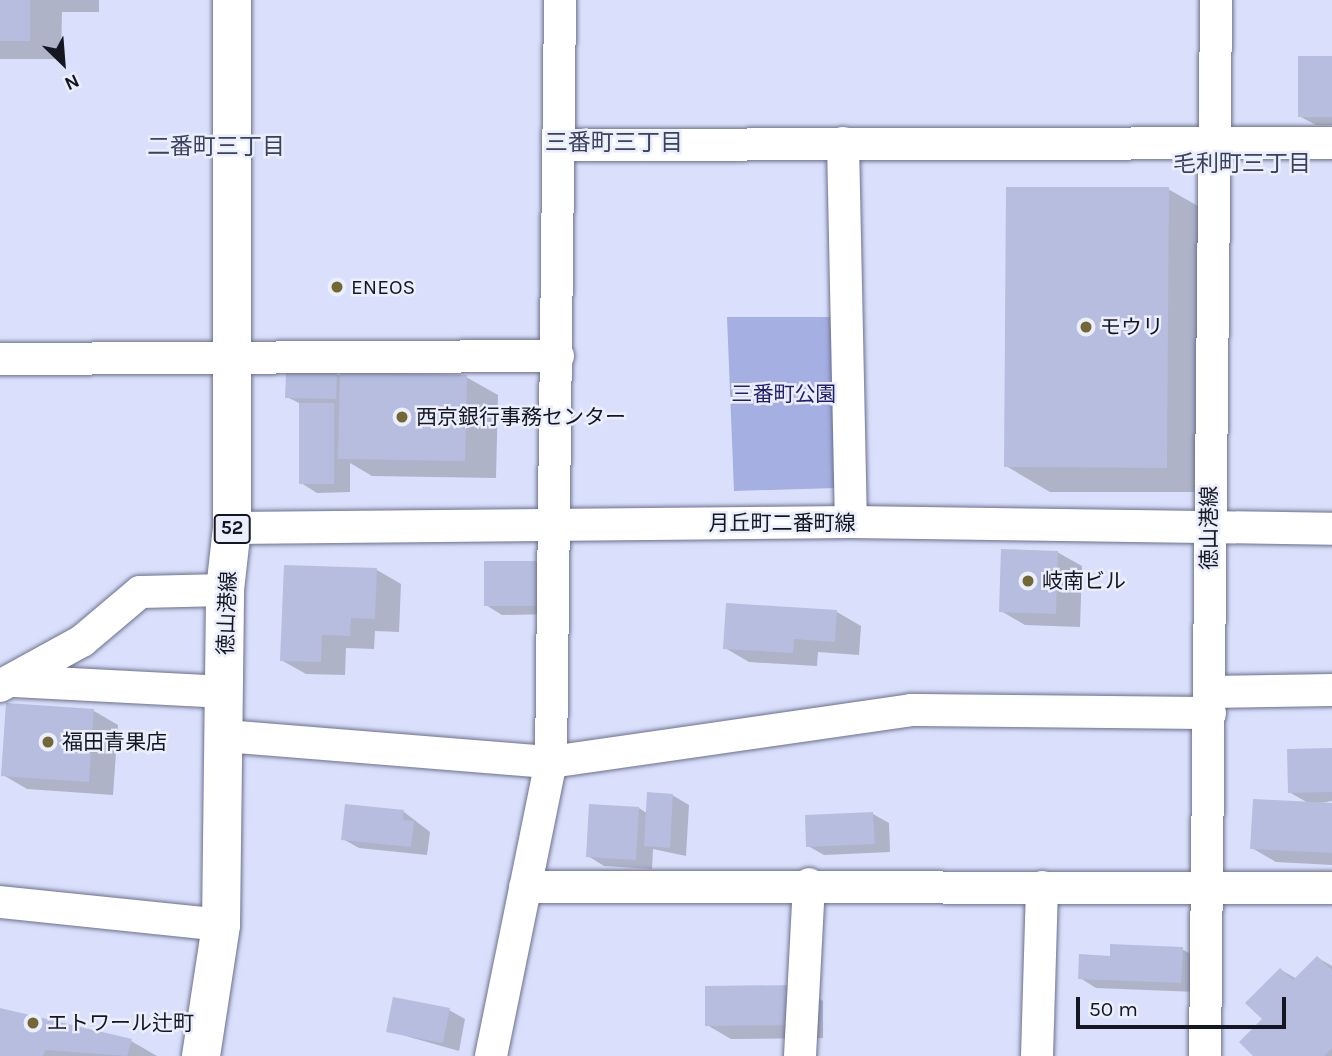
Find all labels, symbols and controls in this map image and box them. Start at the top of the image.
north arrow [28,28,98,98]
text: N [61,69,83,95]
district label: 三番町三丁目 [545,129,683,157]
district label: 二番町三丁目 [147,133,285,161]
district label: 毛利町三丁目 [1173,150,1311,178]
place label: ENEOS [351,274,415,300]
marker: ENEOS [329,279,345,295]
place label: モウリ [1100,314,1163,340]
marker: モウリ [1078,319,1094,335]
park label: 三番町公園 [732,381,836,407]
place label: 西京銀行事務センター [416,404,626,430]
marker: 西京銀行事務センター [394,409,410,425]
street label: 徳山港線 [1196,486,1222,570]
street label: 月丘町二番町線 [709,510,855,536]
road number: 52 [213,514,251,544]
place label: 岐南ビル [1042,568,1126,594]
street label: 徳山港線 [213,571,241,655]
marker: 岐南ビル [1020,573,1036,589]
place label: 福田青果店 [62,729,167,755]
marker: 福田青果店 [40,734,56,750]
scale bar [1080,982,1290,1026]
text: 50 m [1089,997,1138,1021]
place label: エトワール辻町 [47,1010,194,1036]
marker: エトワール辻町 [25,1015,41,1031]

